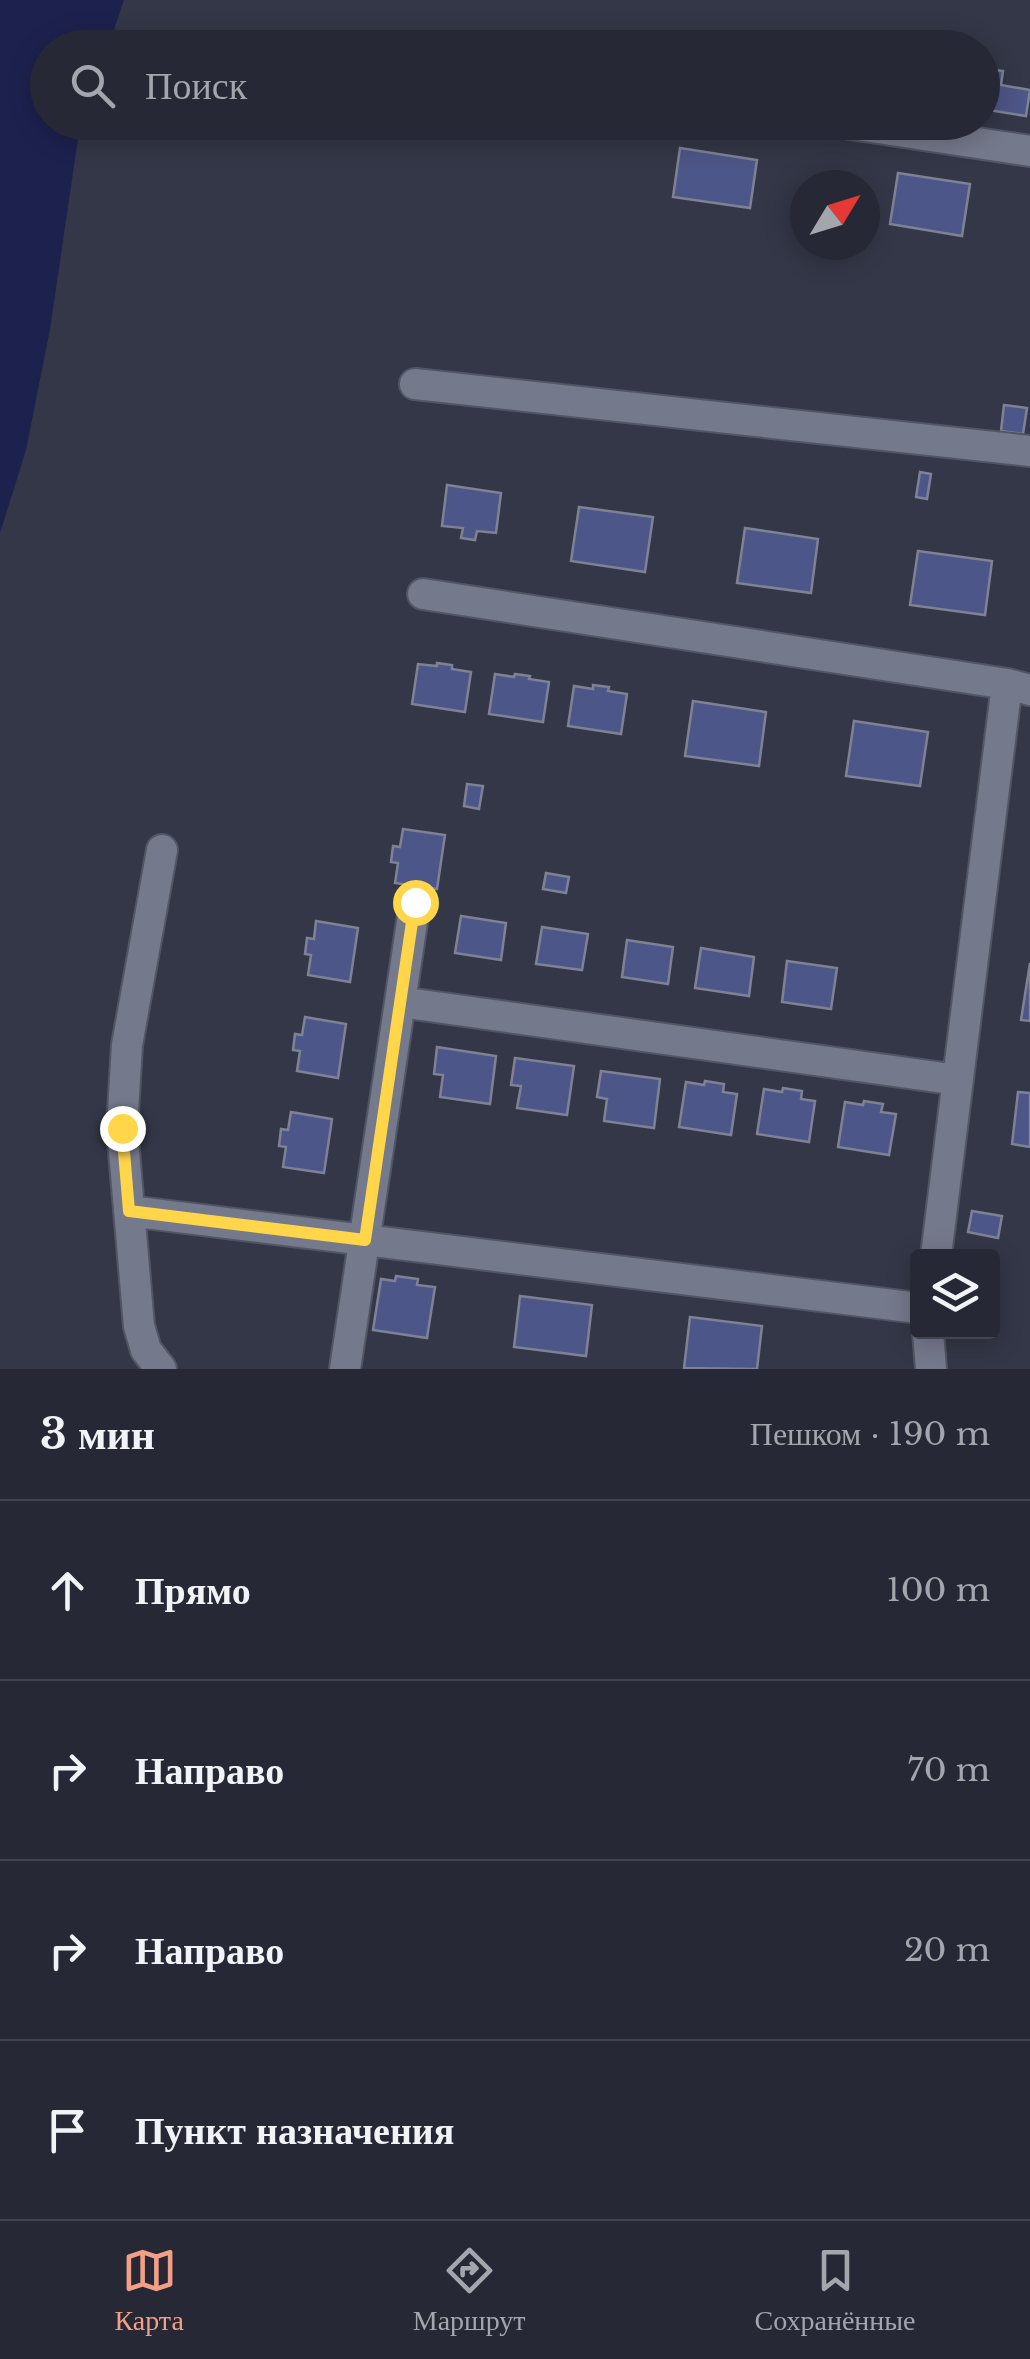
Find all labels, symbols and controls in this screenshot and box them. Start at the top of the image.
search box [30,30,1000,140]
icon: search [65,58,120,113]
text: Поиск [145,62,247,109]
north arrow [790,170,880,260]
route start [393,880,439,926]
route end [100,1106,146,1152]
map controls [910,1249,1000,1339]
button: layers [910,1249,1000,1339]
text: 3 мин [40,1408,155,1460]
text: Пешком · 190 m [750,1414,990,1454]
icon: ahead [40,1563,95,1618]
text: Прямо [135,1567,251,1614]
text: 100 m [887,1570,990,1610]
icon: right [40,1743,95,1798]
text: Направо [135,1747,284,1794]
text: 70 m [908,1750,990,1790]
icon: right [40,1923,95,1978]
text: Направо [135,1927,284,1974]
text: 20 m [904,1930,990,1970]
icon: arrive [40,2103,95,2158]
text: Пункт назначения [135,2107,454,2154]
tab: Карта [114,2243,184,2338]
tab: Маршрут [413,2243,526,2338]
tab: Сохранённые [754,2243,916,2338]

